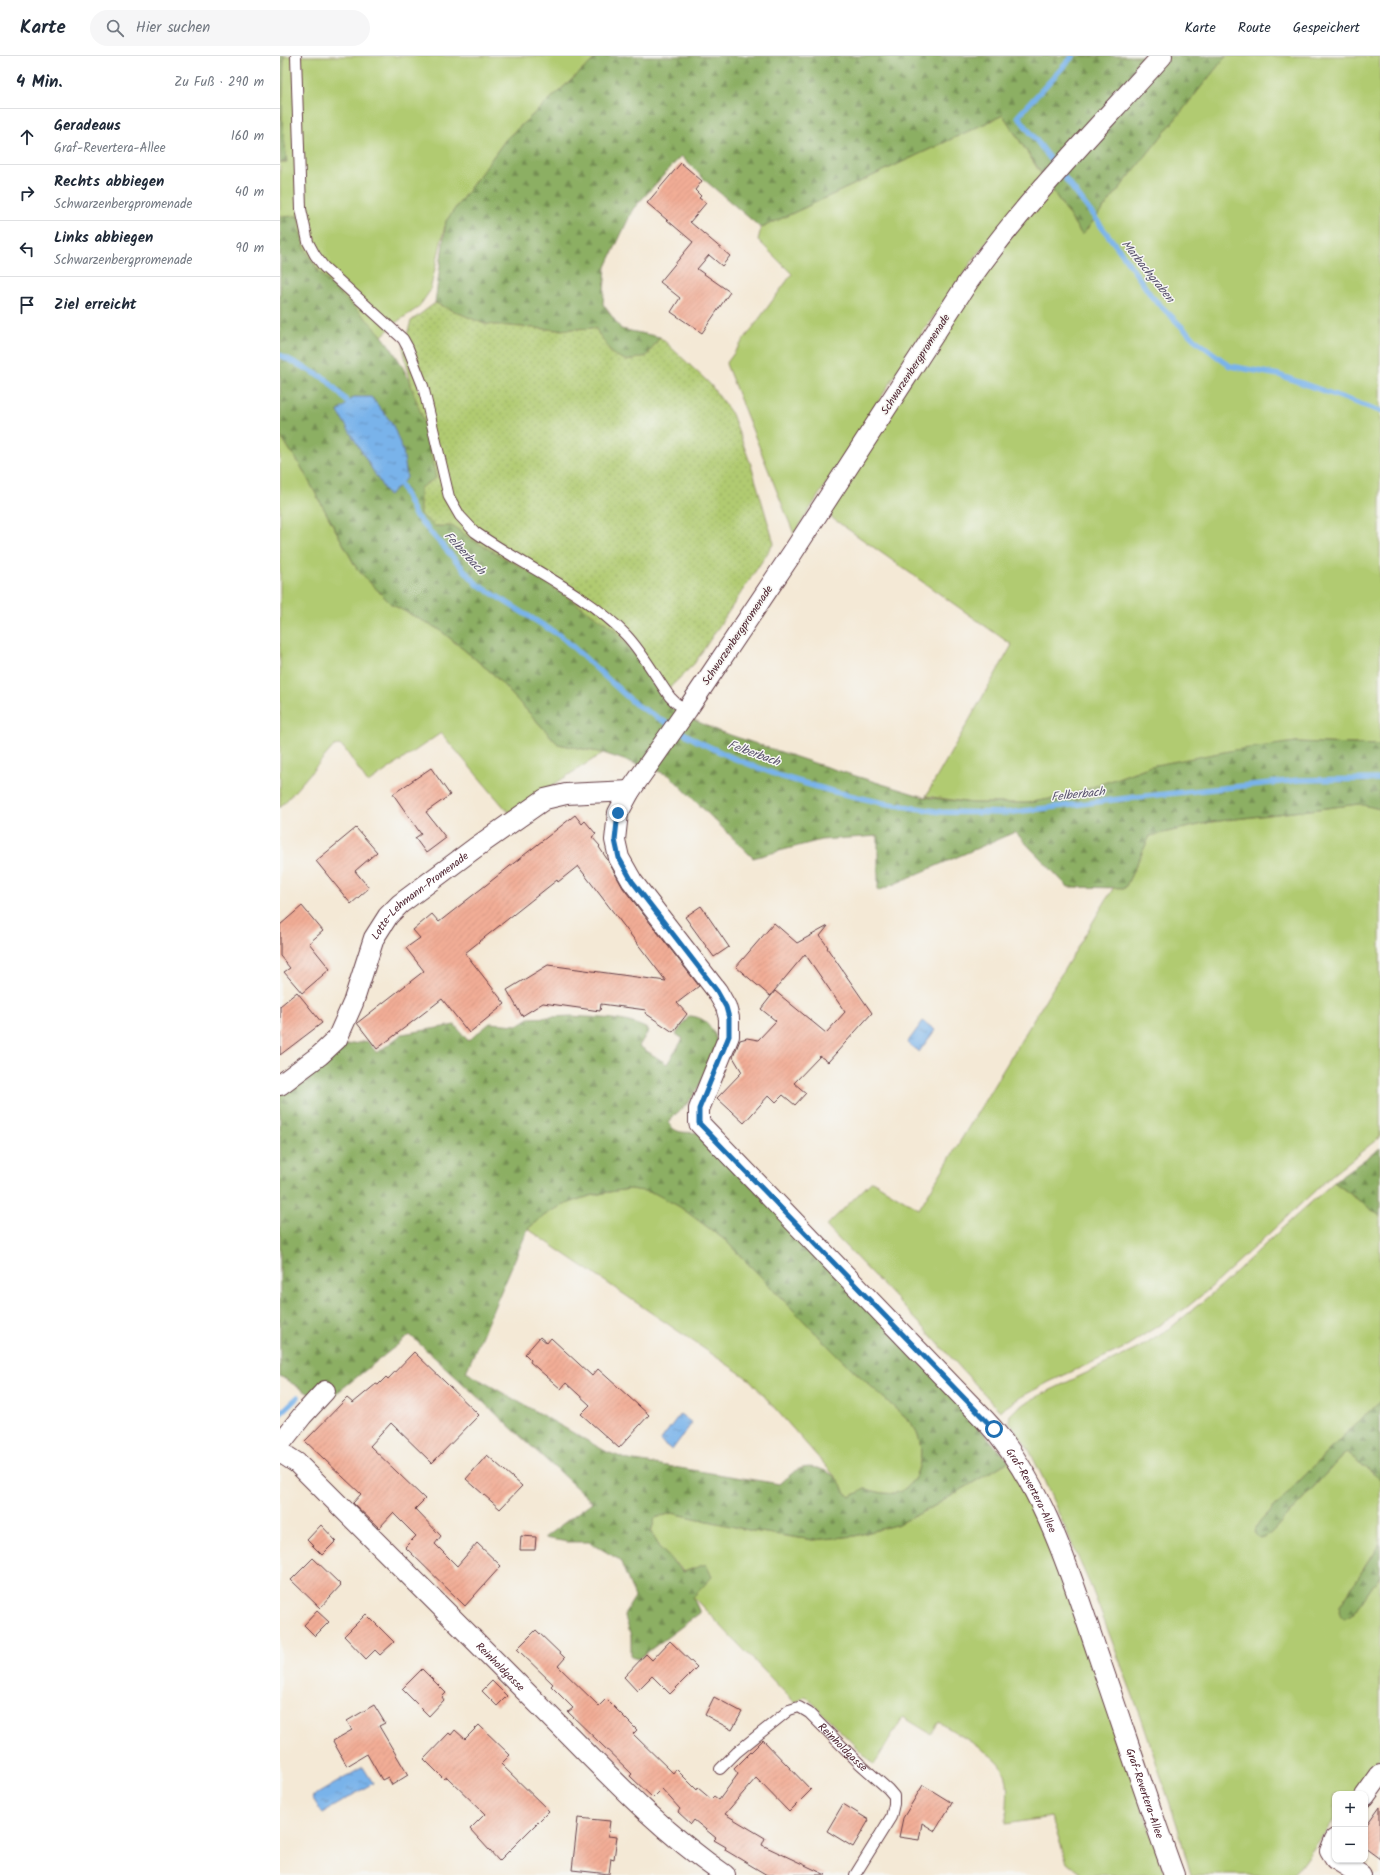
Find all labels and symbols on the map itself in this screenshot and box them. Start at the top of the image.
water label: Marbachgraben [1116,236,1180,308]
street label: Schwarzenbergpromenade [876,310,955,419]
water label: Felberbach [439,527,491,581]
street label: Schwarzenbergpromenade [698,582,778,689]
water label: Felberbach [725,735,784,772]
water label: Felberbach [1050,782,1107,807]
route end [609,804,627,822]
street label: Lotte-Lehmann-Promenade [367,848,473,944]
route start [985,1420,1003,1438]
street label: Graf-Revertera-Allee [1000,1444,1061,1536]
street label: Reinholdgasse [471,1638,529,1696]
street label: Reinholdgasse [813,1719,871,1777]
street label: Graf-Revertera-Allee [1120,1746,1168,1841]

